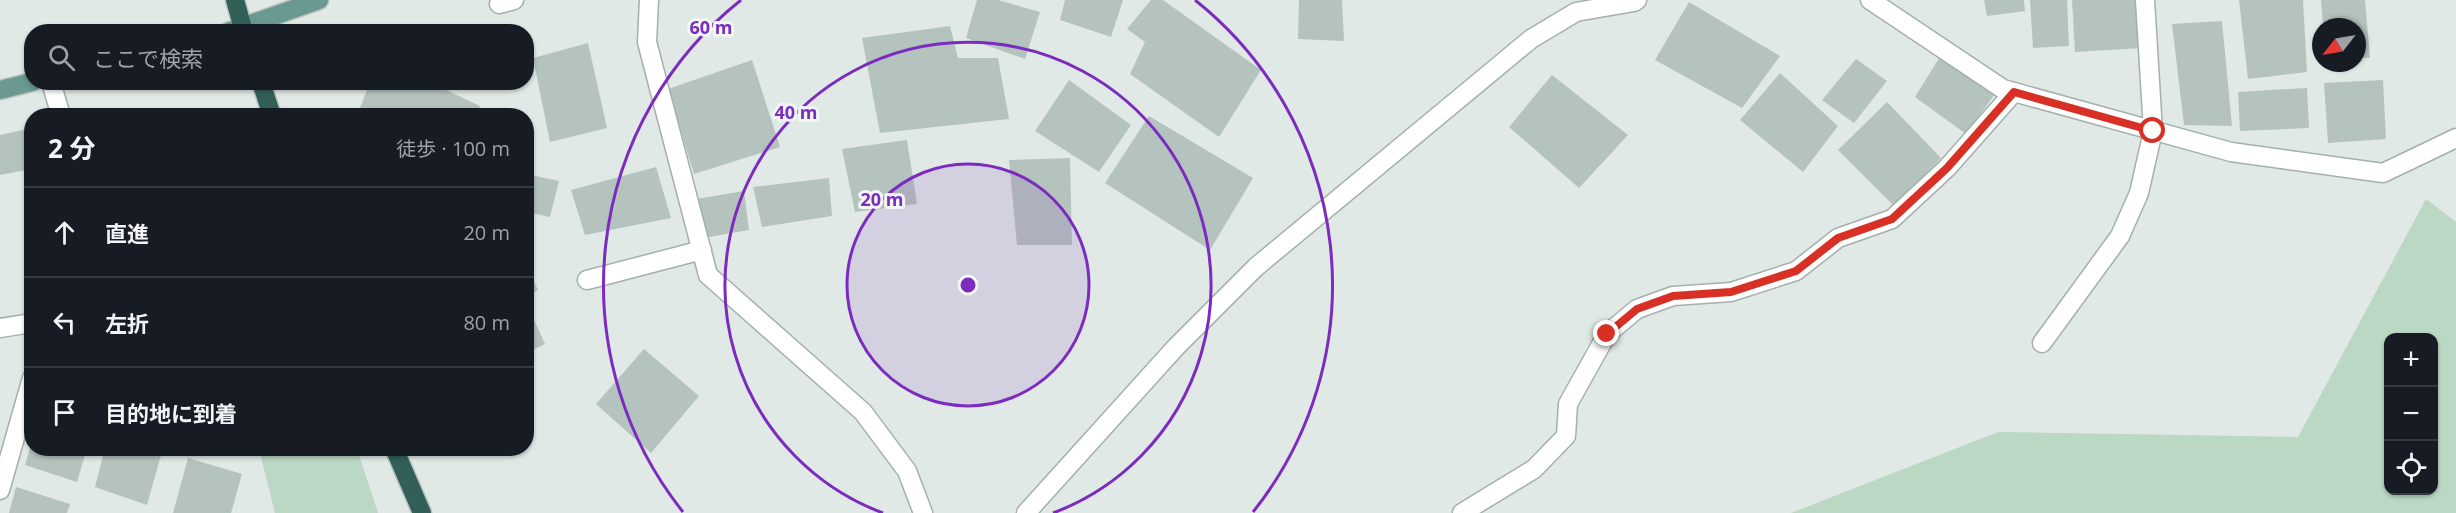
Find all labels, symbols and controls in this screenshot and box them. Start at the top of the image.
text: 60 m [690,15,732,39]
north arrow [2312,18,2366,72]
search box [24,24,534,90]
icon: search [45,41,78,74]
text: ここで検索 [93,43,203,73]
text: 40 m [775,100,817,124]
route start [2139,117,2165,143]
text: 2 分 [48,130,96,166]
text: 徒歩 · 100 m [396,135,510,162]
text: 20 m [861,187,903,211]
icon: ahead [48,216,81,249]
text: 直進 [105,218,149,248]
text: 20 m [463,219,510,246]
centre of rings [958,275,978,295]
icon: left [48,306,81,339]
text: 左折 [105,308,149,338]
text: 80 m [463,309,510,336]
route end [1593,320,1619,346]
map controls [2384,333,2438,495]
button: + [2384,333,2438,387]
button: − [2384,387,2438,441]
icon: arrive [48,396,81,429]
text: 目的地に到着 [105,398,237,428]
button: locate [2384,441,2438,495]

